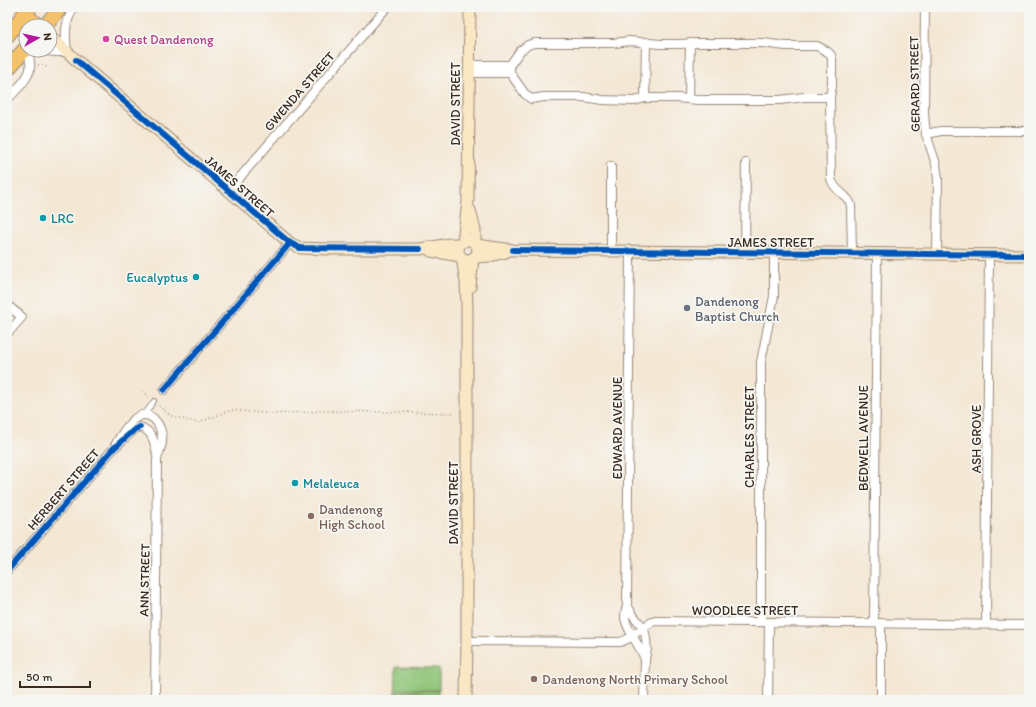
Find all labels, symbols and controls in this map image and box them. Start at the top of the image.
north arrow [18,18,58,58]
text: N [40,32,54,41]
place label: Quest Dandenong [114,32,214,47]
marker: Quest Dandenong [101,34,111,44]
street label: GERARD STREET [906,35,923,132]
street label: GWENDA STREET [261,48,338,134]
street label: DAVID STREET [448,61,463,146]
street label: JAMES STREET [202,152,278,221]
place label: LRC [51,211,74,226]
marker: LRC [38,213,48,223]
street label: JAMES STREET [728,235,815,250]
place label: Eucalyptus [127,270,188,285]
marker: Eucalyptus [191,272,201,282]
place label: Dandenong Baptist Church [695,294,779,324]
marker: Dandenong Baptist Church [682,303,692,313]
street label: EDWARD AVENUE [610,377,625,479]
street label: CHARLES STREET [742,385,757,488]
street label: BEDWELL AVENUE [856,385,871,491]
street label: ASH GROVE [969,405,984,473]
street label: HERBERT STREET [24,445,103,533]
street label: DAVID STREET [446,460,461,545]
place label: Melaleuca [303,476,360,491]
marker: Melaleuca [290,478,300,488]
place label: Dandenong High School [319,502,385,532]
marker: Dandenong High School [306,511,316,521]
street label: ANN STREET [136,543,153,617]
street label: WOODLEE STREET [692,603,799,618]
scale bar [20,663,90,689]
text: 50 m [26,670,52,684]
place label: Dandenong North Primary School [542,672,728,687]
marker: Dandenong North Primary School [529,674,539,684]

